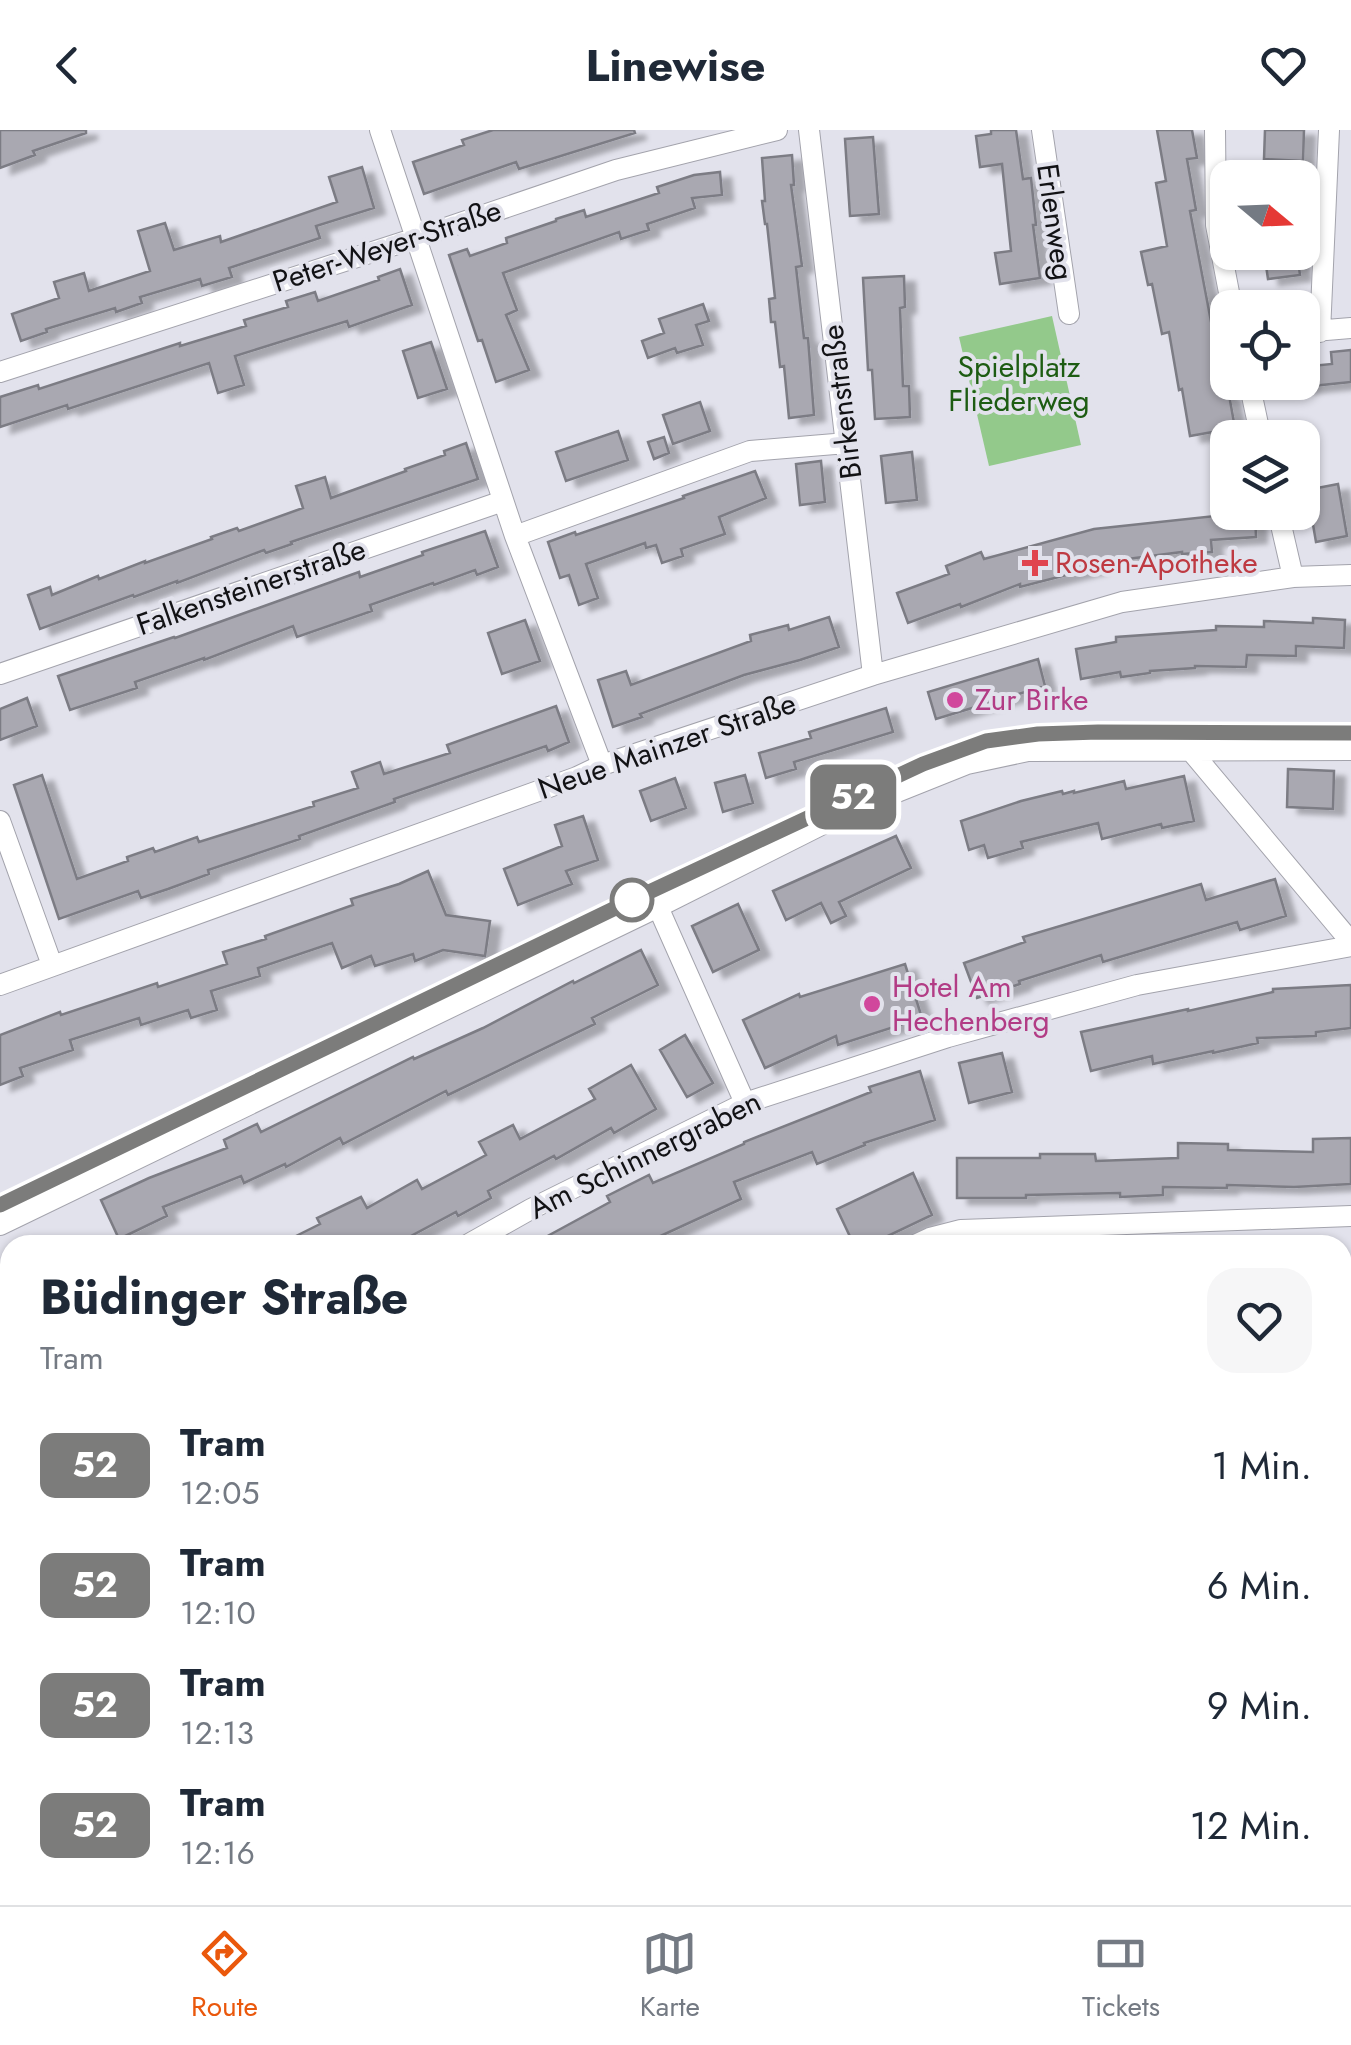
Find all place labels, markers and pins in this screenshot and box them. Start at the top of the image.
place label: Rosen-Apotheke [1055,541,1258,584]
marker: Rosen-Apotheke [1024,552,1046,574]
place label: Zur Birke [975,678,1089,721]
marker: Zur Birke [944,689,966,711]
unlabelled marker [611,879,653,921]
place label: Hotel Am Hechenberg [892,965,1050,1042]
marker: Hotel Am Hechenberg [861,993,883,1015]

